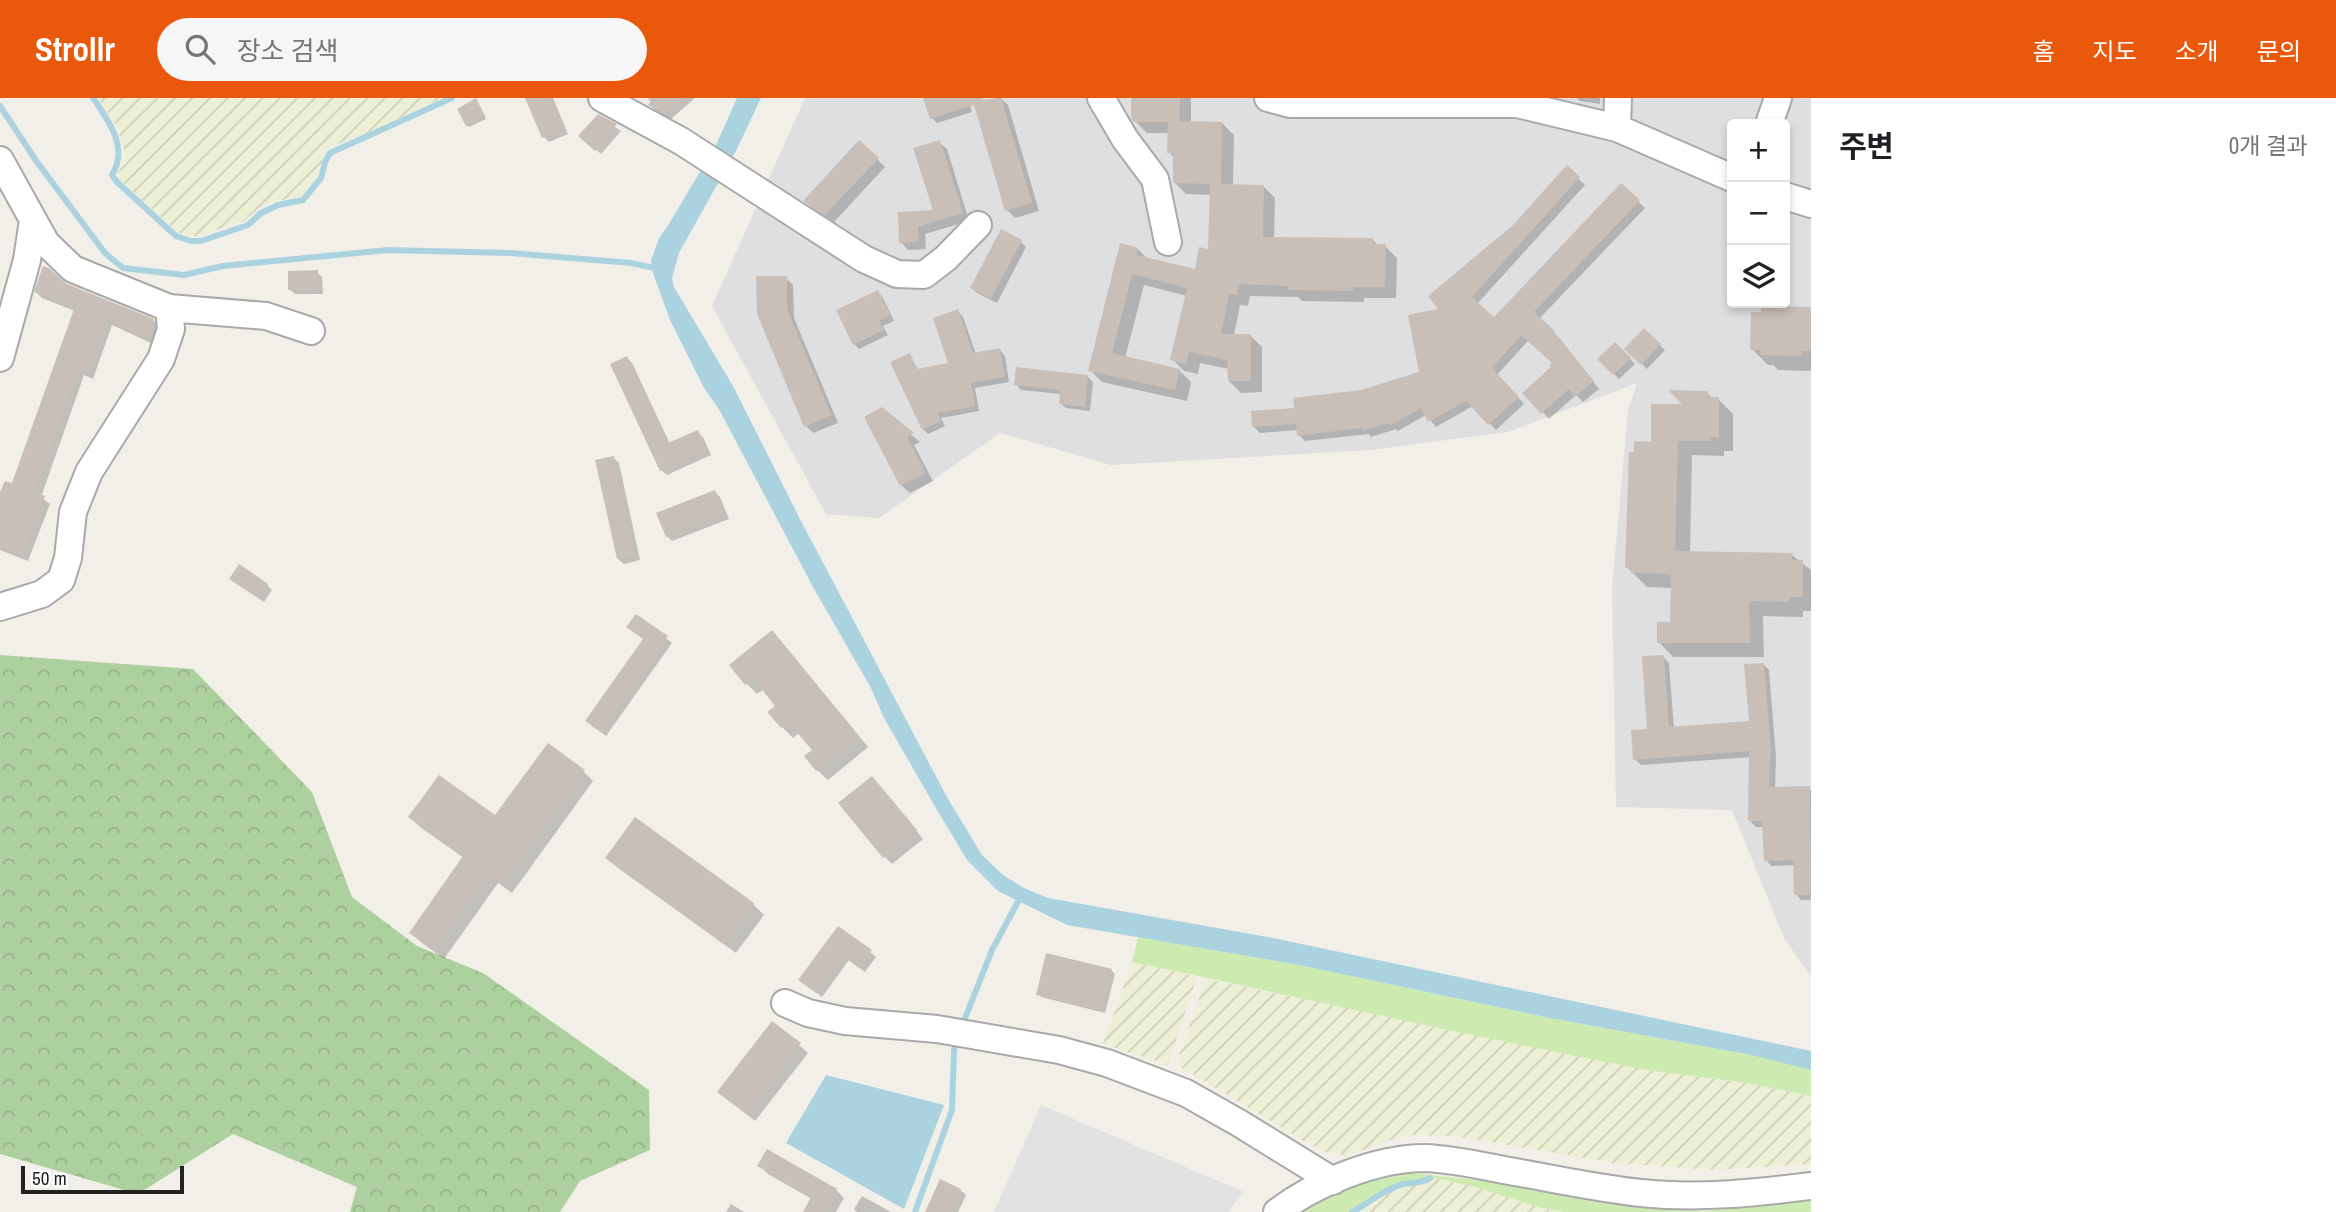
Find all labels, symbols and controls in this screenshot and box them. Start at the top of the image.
search box [157,18,647,81]
text: Strollr [35,27,115,71]
icon: search [181,30,219,68]
text: 장소 검색 [237,33,338,68]
text: 홈 [2032,35,2054,67]
text: 지도 [2092,35,2137,67]
text: 소개 [2175,35,2219,67]
text: 문의 [2257,35,2301,67]
map controls [1727,119,1790,308]
button: + [1727,119,1790,182]
text: 주변 [1839,126,1894,166]
text: 0개 결과 [2229,130,2308,161]
button: − [1727,182,1790,245]
button: layers [1727,245,1790,308]
scale bar [21,1163,184,1195]
text: 50 m [32,1165,67,1191]

